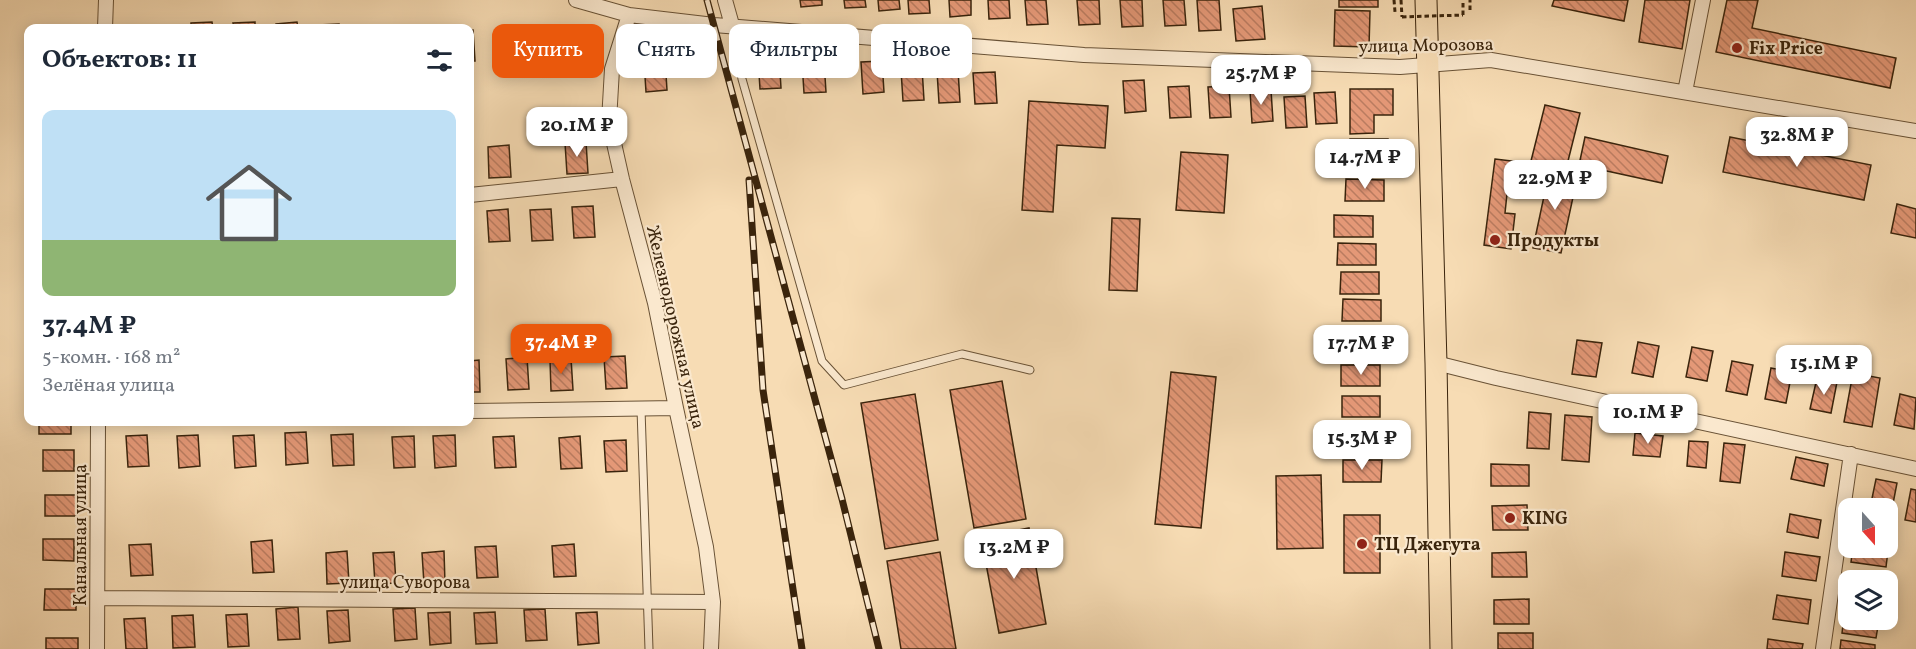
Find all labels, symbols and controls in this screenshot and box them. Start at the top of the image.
chip: Купить [492,24,604,78]
chip: Снять [616,24,717,78]
chip: Фильтры [729,24,859,78]
chip: Новое [871,24,972,78]
street label: улица Морозова [1358,33,1494,60]
place label: Fix Price [1749,37,1823,62]
marker: Fix Price [1730,41,1744,55]
text: Объектов: 11 [42,42,197,78]
icon: filters [423,44,456,77]
pin: 25.7M ₽ [1206,55,1316,106]
text: 25.7M ₽ [1225,60,1297,88]
pin: 20.1M ₽ [522,107,632,158]
text: 20.1M ₽ [540,112,614,140]
pin: 32.8M ₽ [1742,117,1852,168]
text: 32.8M ₽ [1760,122,1834,150]
pin: 14.7M ₽ [1310,139,1420,190]
text: 14.7M ₽ [1329,144,1401,172]
icon: home [195,149,303,257]
pin: 22.9M ₽ [1500,160,1610,211]
text: 22.9M ₽ [1518,165,1592,193]
street label: Железнодорожная улица [639,223,710,432]
place label: Продукты [1507,229,1599,254]
marker: Продукты [1488,233,1502,247]
text: 37.4M ₽ [42,308,136,344]
pin: 37.4M ₽ [506,324,616,375]
pin: 17.7M ₽ [1306,325,1416,376]
text: 37.4M ₽ [525,329,597,357]
text: 17.7M ₽ [1327,330,1395,358]
text: 5-комн. · 168 m² [42,344,180,372]
pin: 15.1M ₽ [1769,345,1879,396]
text: 15.1M ₽ [1790,350,1858,378]
text: Зелёная улица [42,372,175,400]
pin: 10.1M ₽ [1593,394,1703,445]
text: 10.1M ₽ [1612,399,1684,427]
pin: 15.3M ₽ [1307,420,1417,471]
text: 15.3M ₽ [1327,425,1397,453]
street label: Канальная улица [69,464,94,606]
north arrow [1838,498,1898,558]
map controls [1838,498,1898,630]
place label: KING [1522,507,1568,532]
marker: KING [1503,511,1517,525]
pin: 13.2M ₽ [959,529,1069,580]
place label: ТЦ Джегута [1374,533,1481,558]
text: 13.2M ₽ [978,534,1050,562]
marker: ТЦ Джегута [1355,537,1369,551]
button: layers [1838,570,1898,630]
street label: улица Суворова [339,571,471,596]

